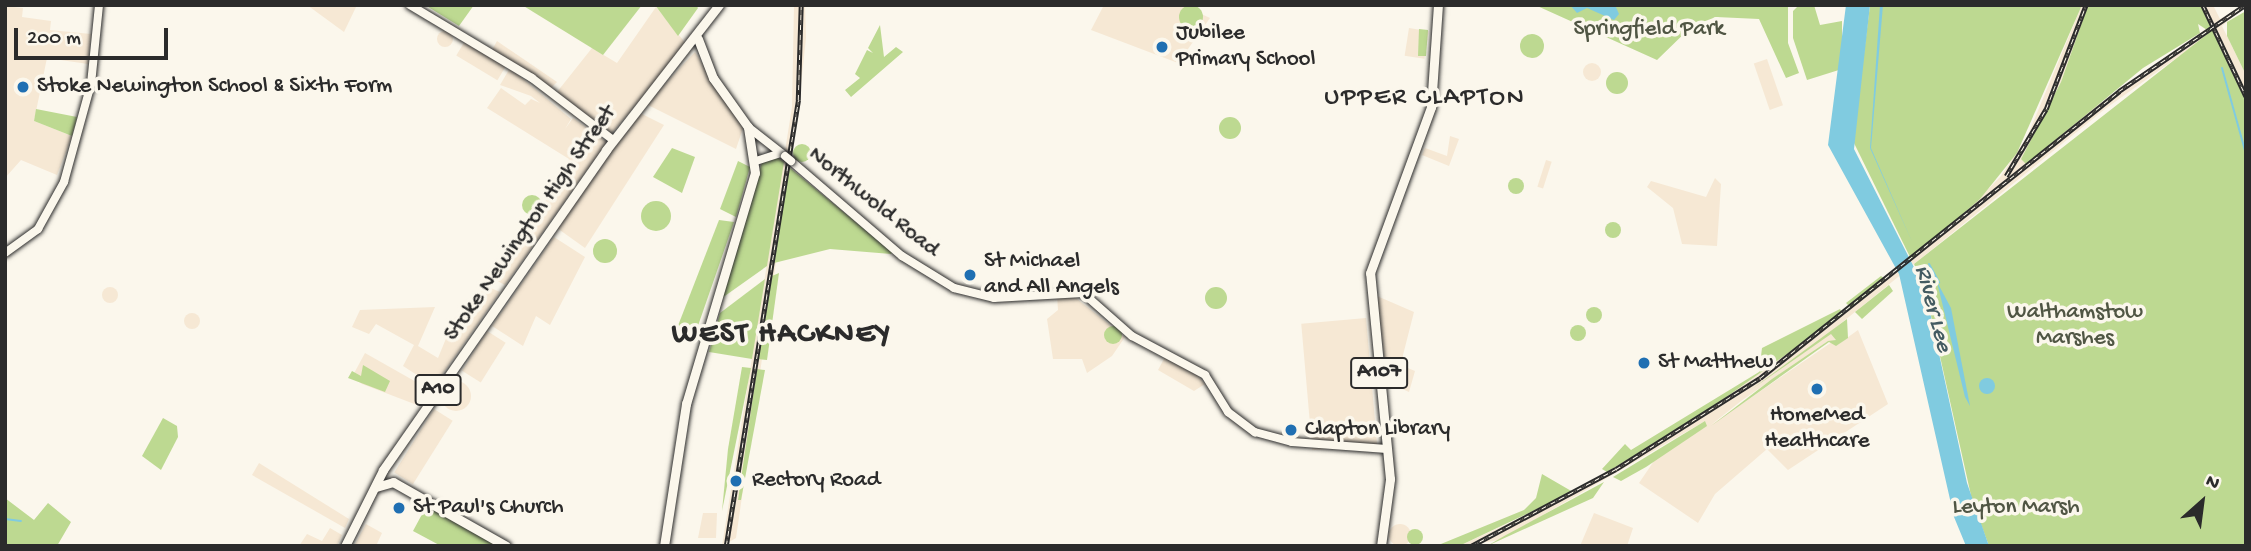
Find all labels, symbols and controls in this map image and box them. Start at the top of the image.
scale bar [18,14,172,58]
park label: Springfield Park [1574,16,1724,44]
place label: Jubilee Primary School [1176,20,1316,74]
text: 200 m [27,27,81,52]
marker: Jubilee Primary School [1154,39,1170,55]
place label: Stoke Newington School & Sixth Form [37,73,392,101]
marker: Stoke Newington School & Sixth Form [15,79,31,95]
district label: UPPER CLAPTON [1326,83,1524,115]
street label: Stoke Newington High Street [439,101,623,347]
street label: Northwold Road [802,142,944,264]
place label: St Michael and All Angels [984,248,1119,302]
water label: River Lee [1907,263,1957,355]
marker: St Michael and All Angels [962,267,978,283]
park label: Walthamstow Marshes [2007,299,2143,353]
district label: WEST HACKNEY [673,318,891,354]
place label: St Matthew [1658,349,1773,377]
marker: St Matthew [1636,355,1652,371]
road number: A107 [1349,356,1409,390]
road number: A10 [414,372,462,408]
marker: HomeMed Healthcare [1807,379,1827,399]
place label: HomeMed Healthcare [1764,402,1870,456]
place label: Clapton Library [1305,416,1450,444]
marker: Clapton Library [1283,422,1299,438]
place label: Rectory Road [752,467,880,495]
north arrow [2167,467,2237,537]
text: N [2201,470,2223,496]
marker: Rectory Road [726,471,746,491]
place label: St Paul's Church [413,494,563,522]
park label: Leyton Marsh [1952,494,2080,522]
marker: St Paul's Church [391,500,407,516]

